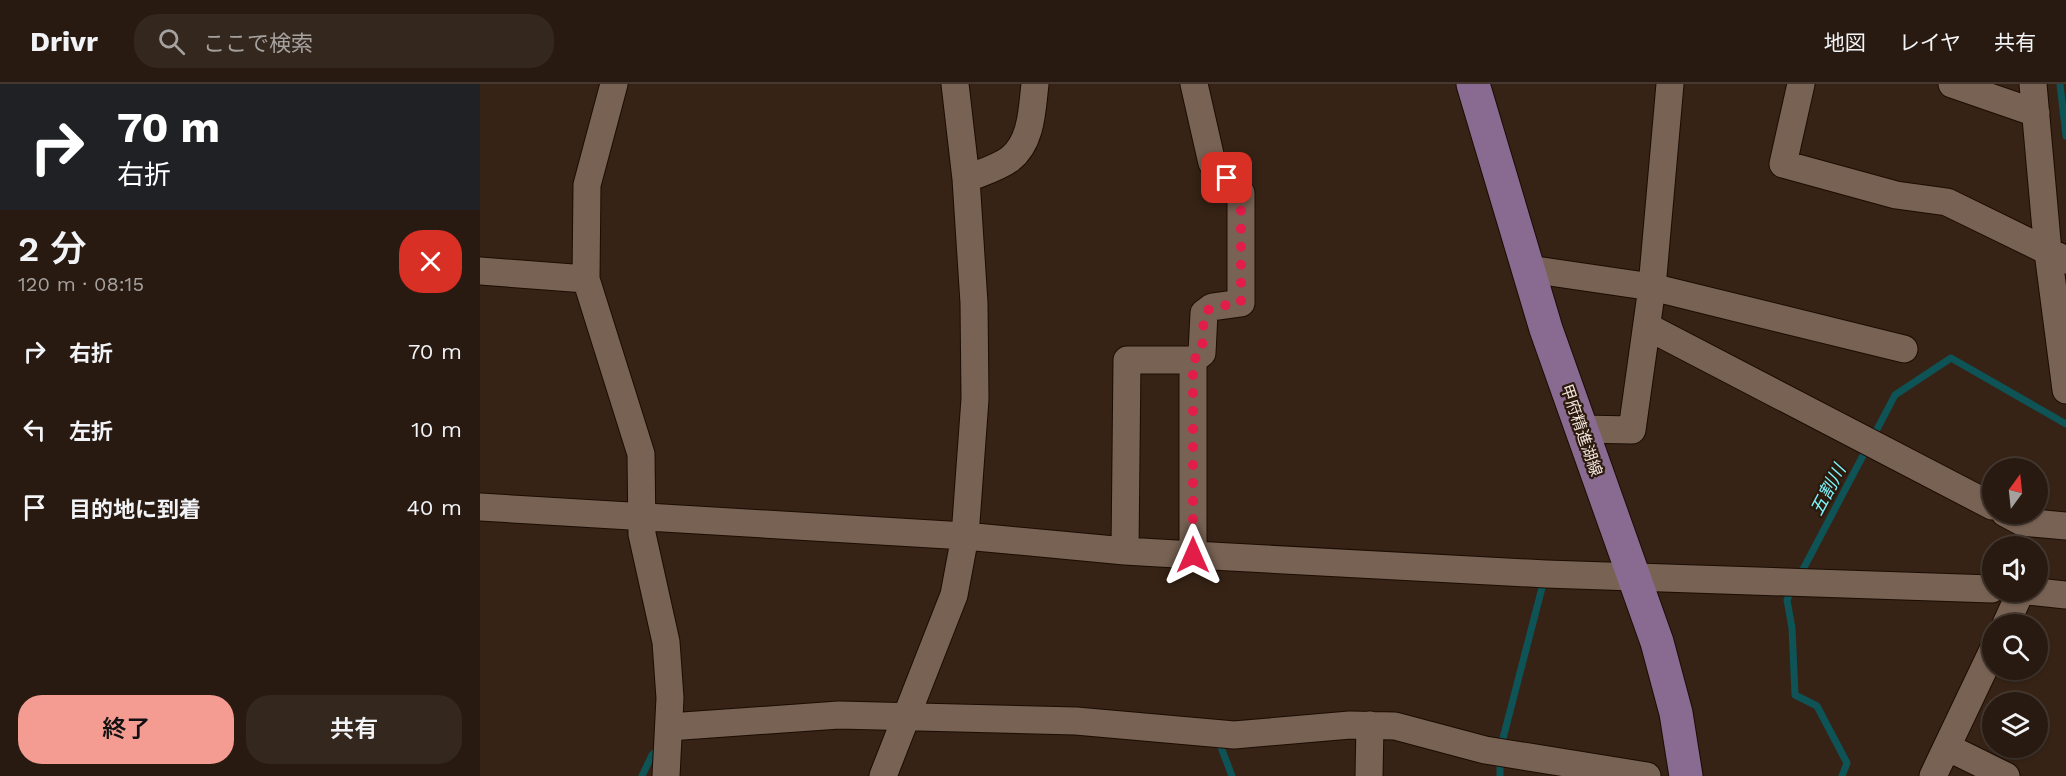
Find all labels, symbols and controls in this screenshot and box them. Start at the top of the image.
search box [134,14,554,68]
text: Drivr [30,25,98,58]
icon: search [155,25,188,58]
text: 地図 [1824,30,1866,55]
text: レイヤ [1899,30,1961,55]
text: 共有 [1994,30,2036,55]
text: ここで検索 [203,31,313,56]
text: 70 m [117,103,220,152]
icon: right [18,108,96,186]
pin [1201,152,1252,203]
text: 右折 [117,159,171,191]
icon: arrive [1210,161,1243,194]
text: 2 分 [18,228,86,270]
button: close [399,230,462,293]
text: 120 m · 08:15 [18,272,144,296]
icon: right [18,335,51,368]
text: 70 m [408,339,462,364]
text: 右折 [69,341,113,366]
street label: 甲府精進湖線 [1557,382,1606,479]
icon: left [18,413,51,446]
text: 10 m [411,417,462,442]
text: 左折 [69,419,113,444]
north arrow [1982,458,2048,524]
map controls [1982,458,2048,758]
water label: 五割川 [1806,459,1850,519]
icon: arrive [18,491,51,524]
text: 40 m [406,495,462,520]
text: 目的地に到着 [69,497,201,522]
position arrow [1161,523,1225,587]
button: sound [1982,536,2048,602]
button: search [1982,614,2048,680]
button: layers [1982,692,2048,758]
button: 終了 [18,695,234,764]
button: 共有 [246,695,462,764]

